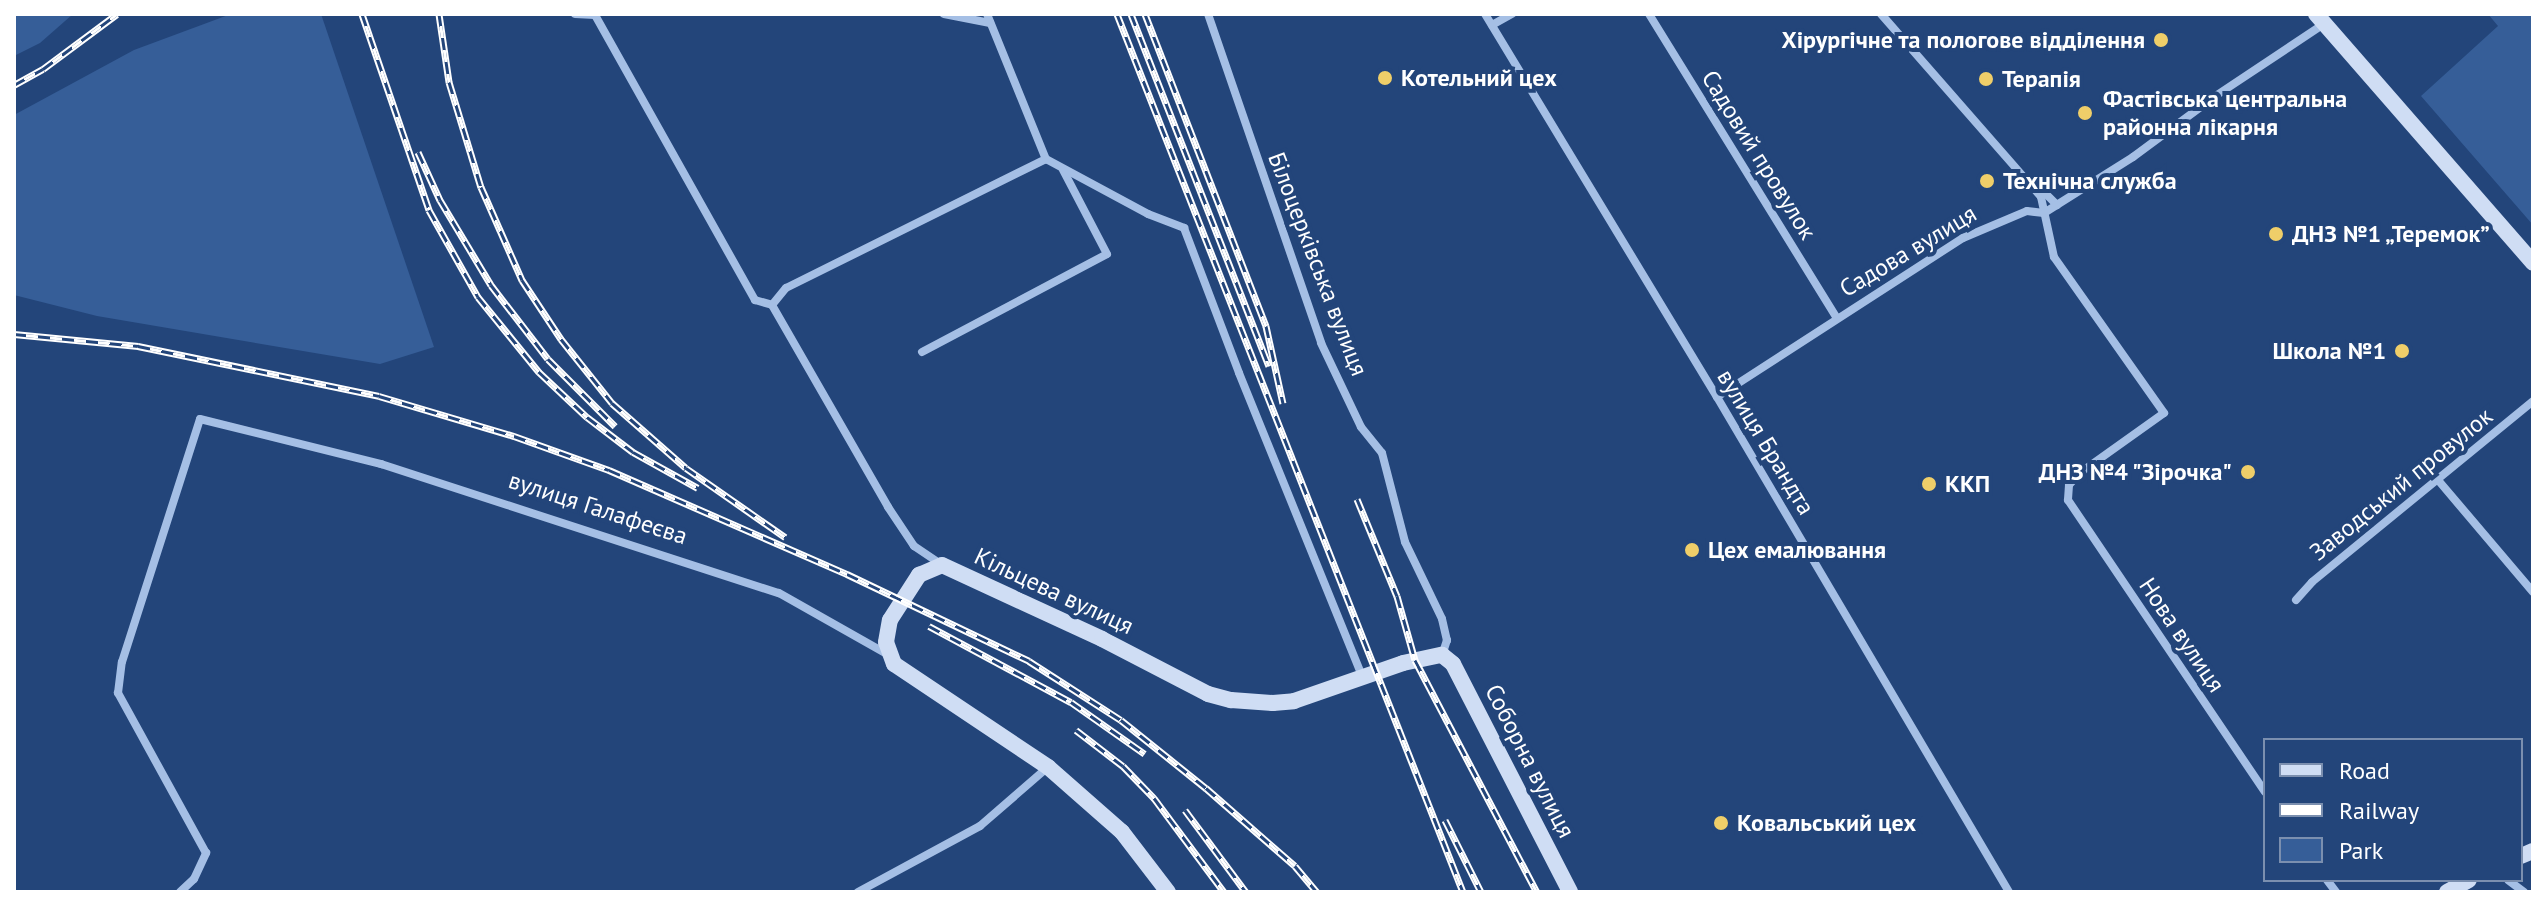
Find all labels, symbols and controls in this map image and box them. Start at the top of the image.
place label: Хірургічне та пологове відділення [1781,26,2145,54]
marker: Хірургічне та пологове відділення [2152,31,2170,49]
place label: Котельний цех [1401,64,1557,92]
street label: Садовий провулок [1695,65,1823,245]
place label: Терапія [2002,65,2081,93]
marker: Котельний цех [1376,69,1394,87]
marker: Терапія [1977,70,1995,88]
place label: Фастівська центральна районна лікарня [2103,85,2347,141]
marker: Фастівська центральна районна лікарня [2074,102,2096,124]
street label: Білоцерківська вулиця [1262,148,1374,380]
place label: Технічна служба [2003,167,2177,195]
marker: Технічна служба [1978,172,1996,190]
street label: Садова вулиця [1834,199,1982,303]
place label: ДНЗ №1 „Теремок” [2292,220,2492,248]
marker: ДНЗ №1 „Теремок” [2267,225,2285,243]
place label: Школа №1 [2272,337,2386,365]
marker: Школа №1 [2393,342,2411,360]
street label: вулиця Брандта [1711,364,1821,520]
street label: Заводський провулок [2304,402,2498,566]
place label: ДНЗ №4 "Зірочка" [2037,458,2232,486]
marker: ДНЗ №4 "Зірочка" [2239,463,2257,481]
street label: вулиця Галафеєва [505,466,691,550]
place label: ККП [1945,470,1990,498]
marker: ККП [1920,475,1938,493]
place label: Цех емалювання [1708,536,1886,564]
marker: Цех емалювання [1683,541,1701,559]
street label: Кільцева вулиця [970,542,1138,640]
street label: Нова вулиця [2133,572,2231,698]
street label: Соборна вулиця [1479,680,1581,842]
legend [2263,738,2523,882]
text: Road [2339,755,2390,786]
text: Railway [2339,795,2419,826]
place label: Ковальський цех [1737,809,1916,837]
marker: Ковальський цех [1712,814,1730,832]
text: Park [2339,835,2383,866]

